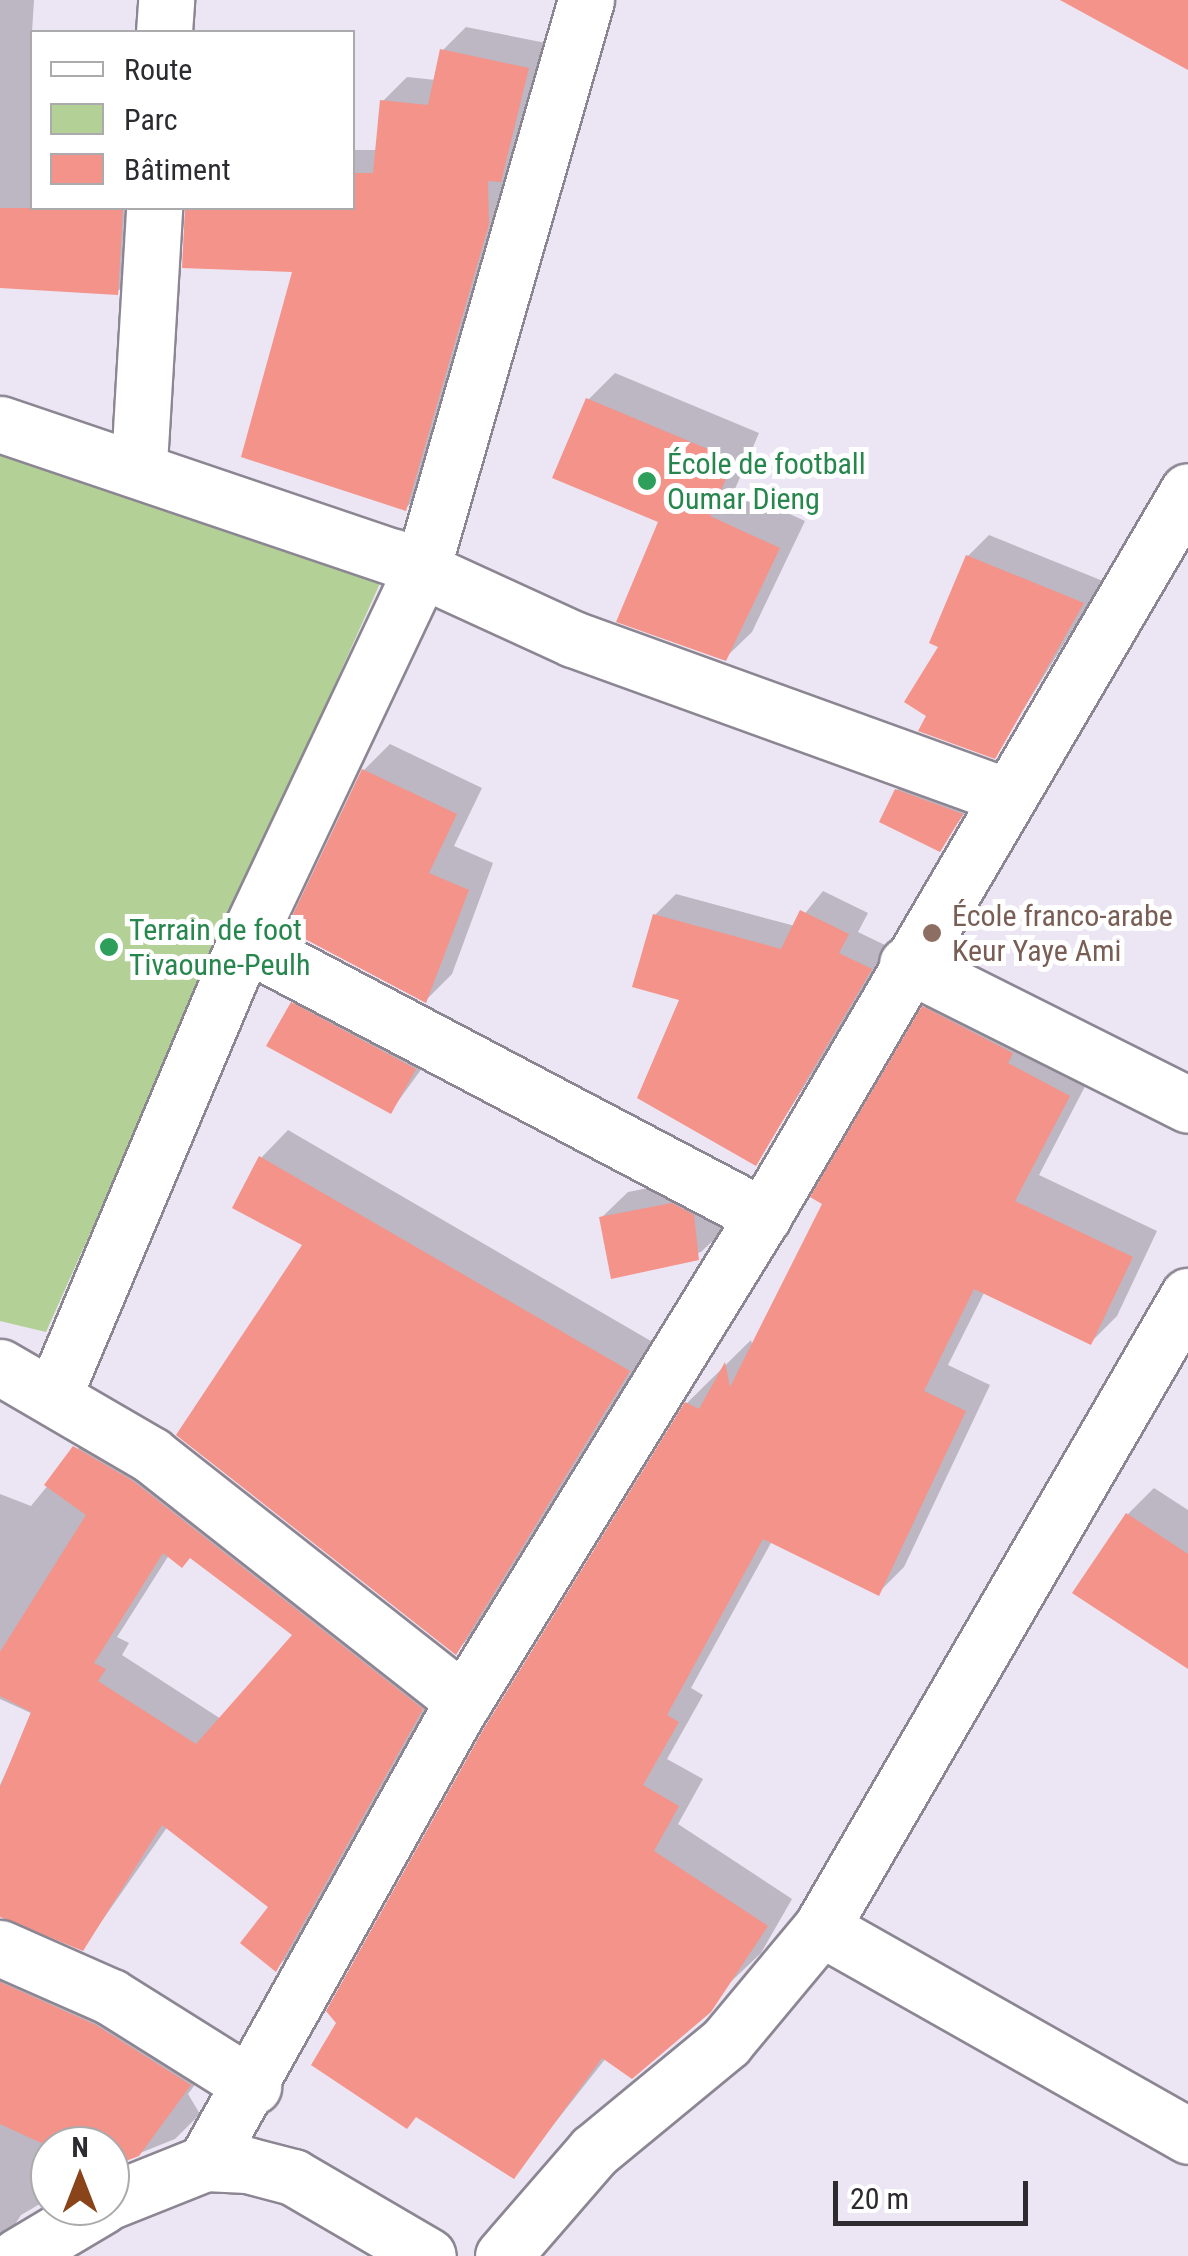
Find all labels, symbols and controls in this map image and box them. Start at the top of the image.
legend [30,30,355,210]
text: Route [124,52,192,87]
text: Parc [124,102,178,137]
text: Bâtiment [124,152,231,187]
place label: École de football Oumar Dieng [667,446,866,516]
marker: École de football Oumar Dieng [636,470,658,492]
place label: École franco-arabe Keur Yaye Ami [952,898,1173,968]
place label: Terrain de foot Tivaoune-Peulh [129,912,310,982]
marker: École franco-arabe Keur Yaye Ami [921,922,943,944]
marker: Terrain de foot Tivaoune-Peulh [98,936,120,958]
north arrow [30,2126,130,2226]
text: N [71,2131,89,2164]
scale bar [838,2161,1033,2223]
text: 20 m [850,2181,909,2216]

